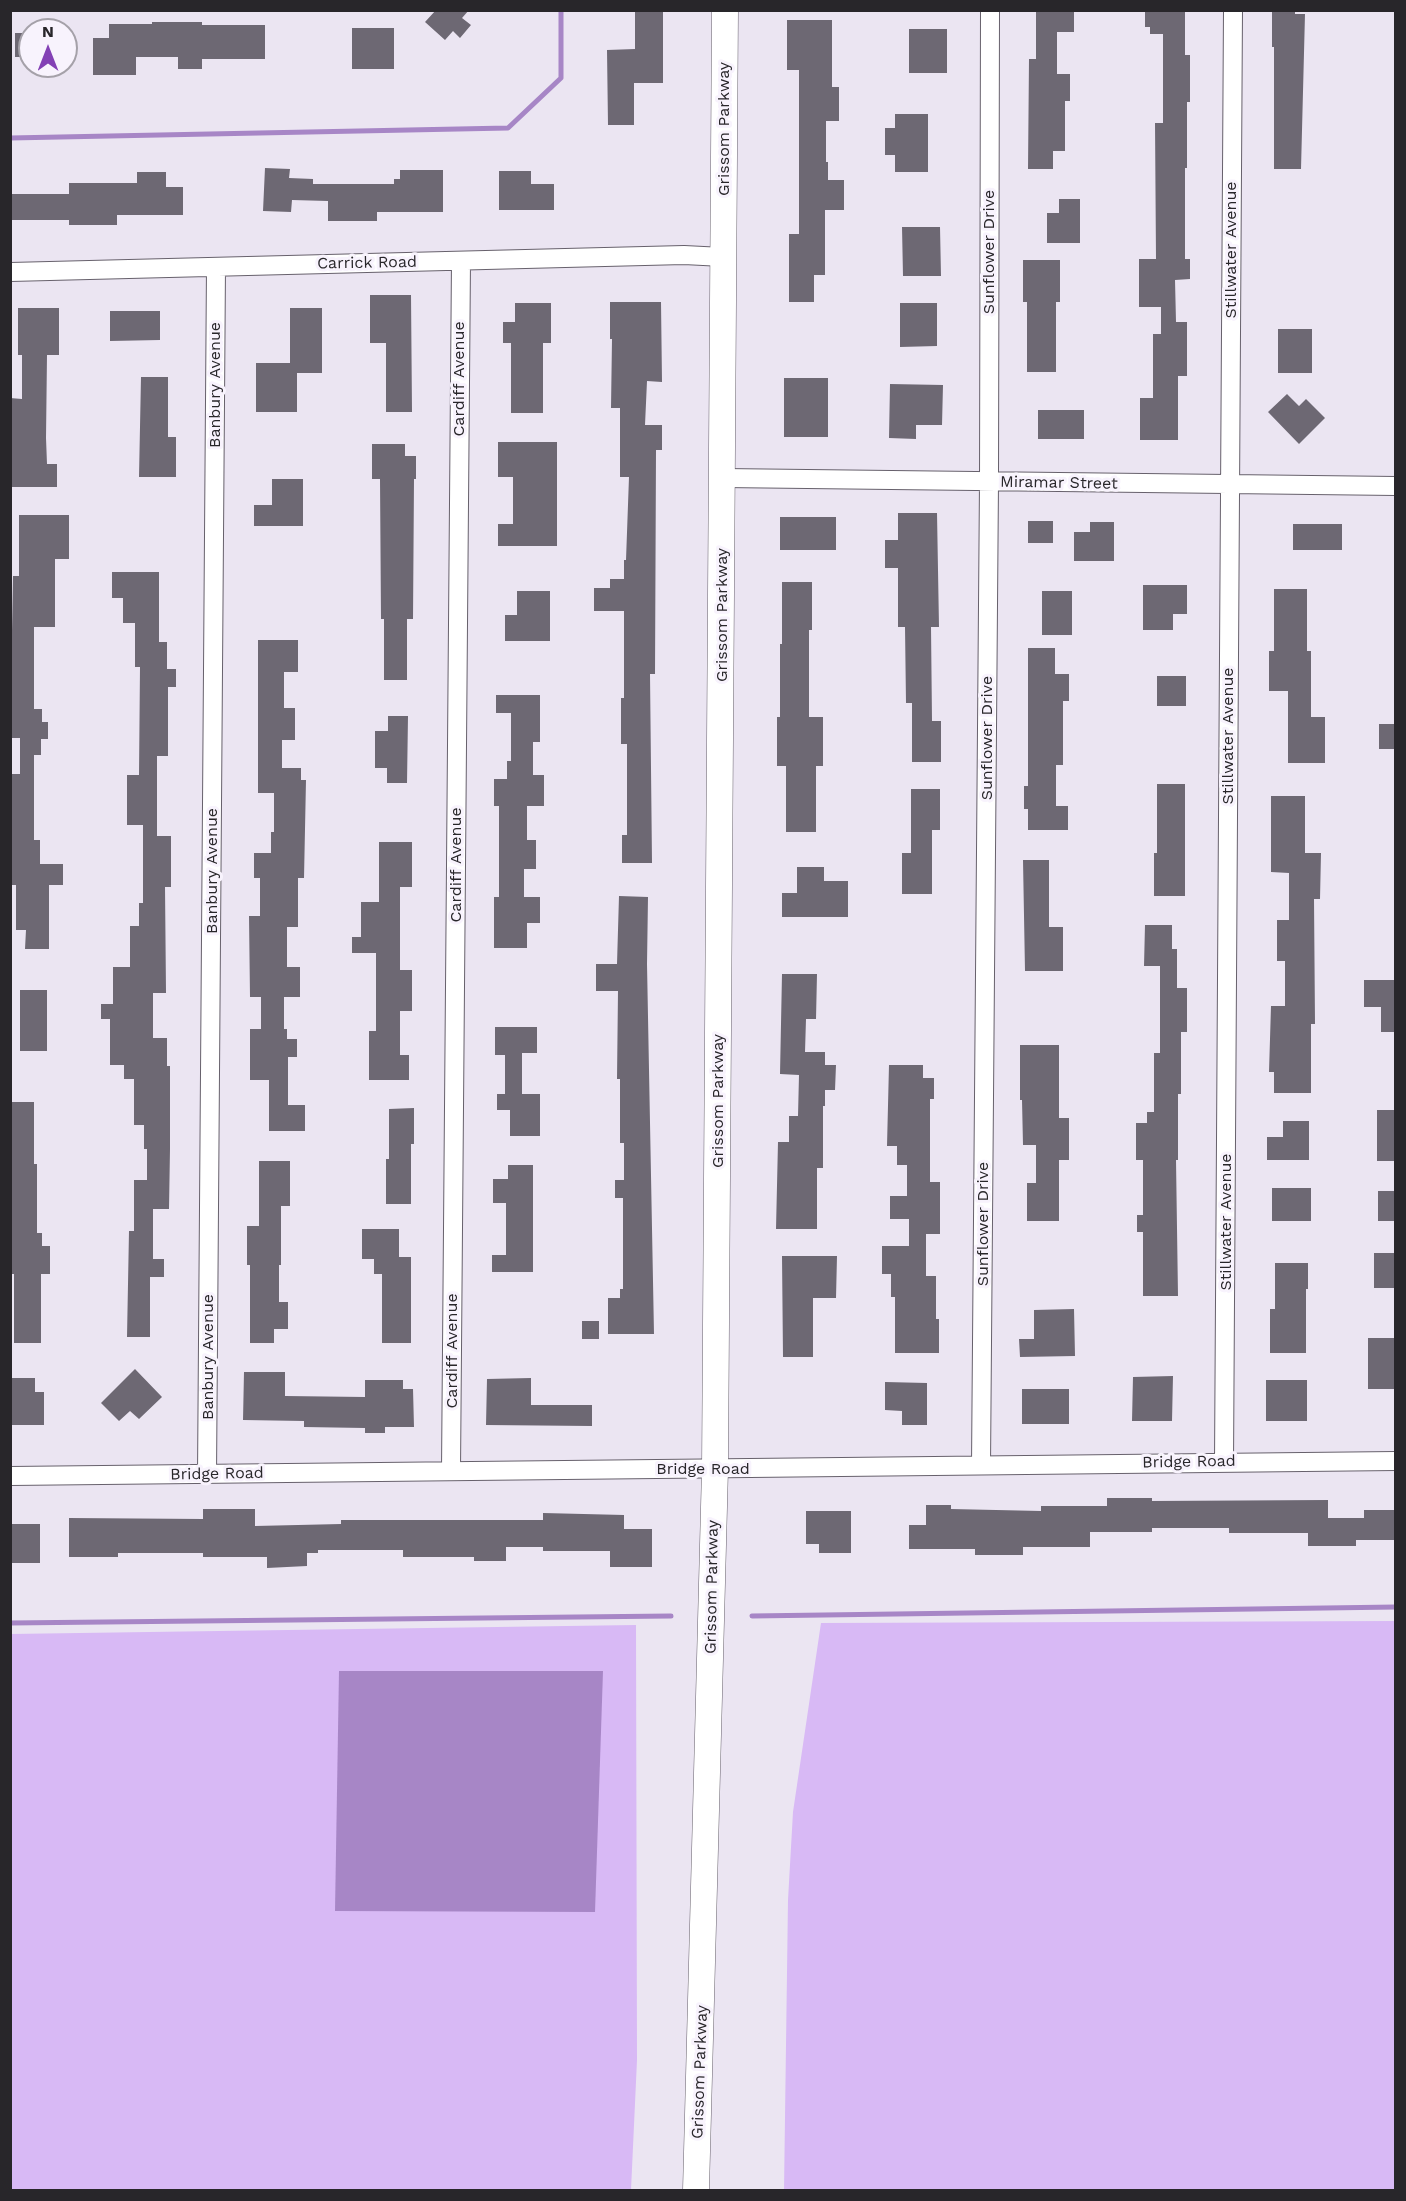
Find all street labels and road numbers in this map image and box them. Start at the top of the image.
street label: Grissom Parkway [714,62,734,196]
street label: Stillwater Avenue [1221,181,1241,319]
street label: Sunflower Drive [979,190,999,314]
street label: Carrick Road [317,253,417,273]
street label: Cardiff Avenue [449,321,469,437]
street label: Banbury Avenue [205,322,225,448]
street label: Miramar Street [1000,472,1118,494]
street label: Grissom Parkway [712,548,732,682]
street label: Stillwater Avenue [1218,667,1238,805]
street label: Sunflower Drive [977,676,997,800]
street label: Cardiff Avenue [446,807,466,923]
street label: Banbury Avenue [202,808,222,934]
street label: Grissom Parkway [708,1034,728,1168]
street label: Stillwater Avenue [1216,1153,1236,1291]
street label: Sunflower Drive [973,1162,993,1286]
street label: Cardiff Avenue [442,1293,462,1409]
street label: Banbury Avenue [198,1294,218,1420]
street label: Bridge Road [1142,1452,1236,1472]
street label: Bridge Road [656,1459,750,1479]
street label: Bridge Road [170,1464,264,1484]
street label: Grissom Parkway [701,1520,723,1654]
street label: Grissom Parkway [688,2005,712,2139]

